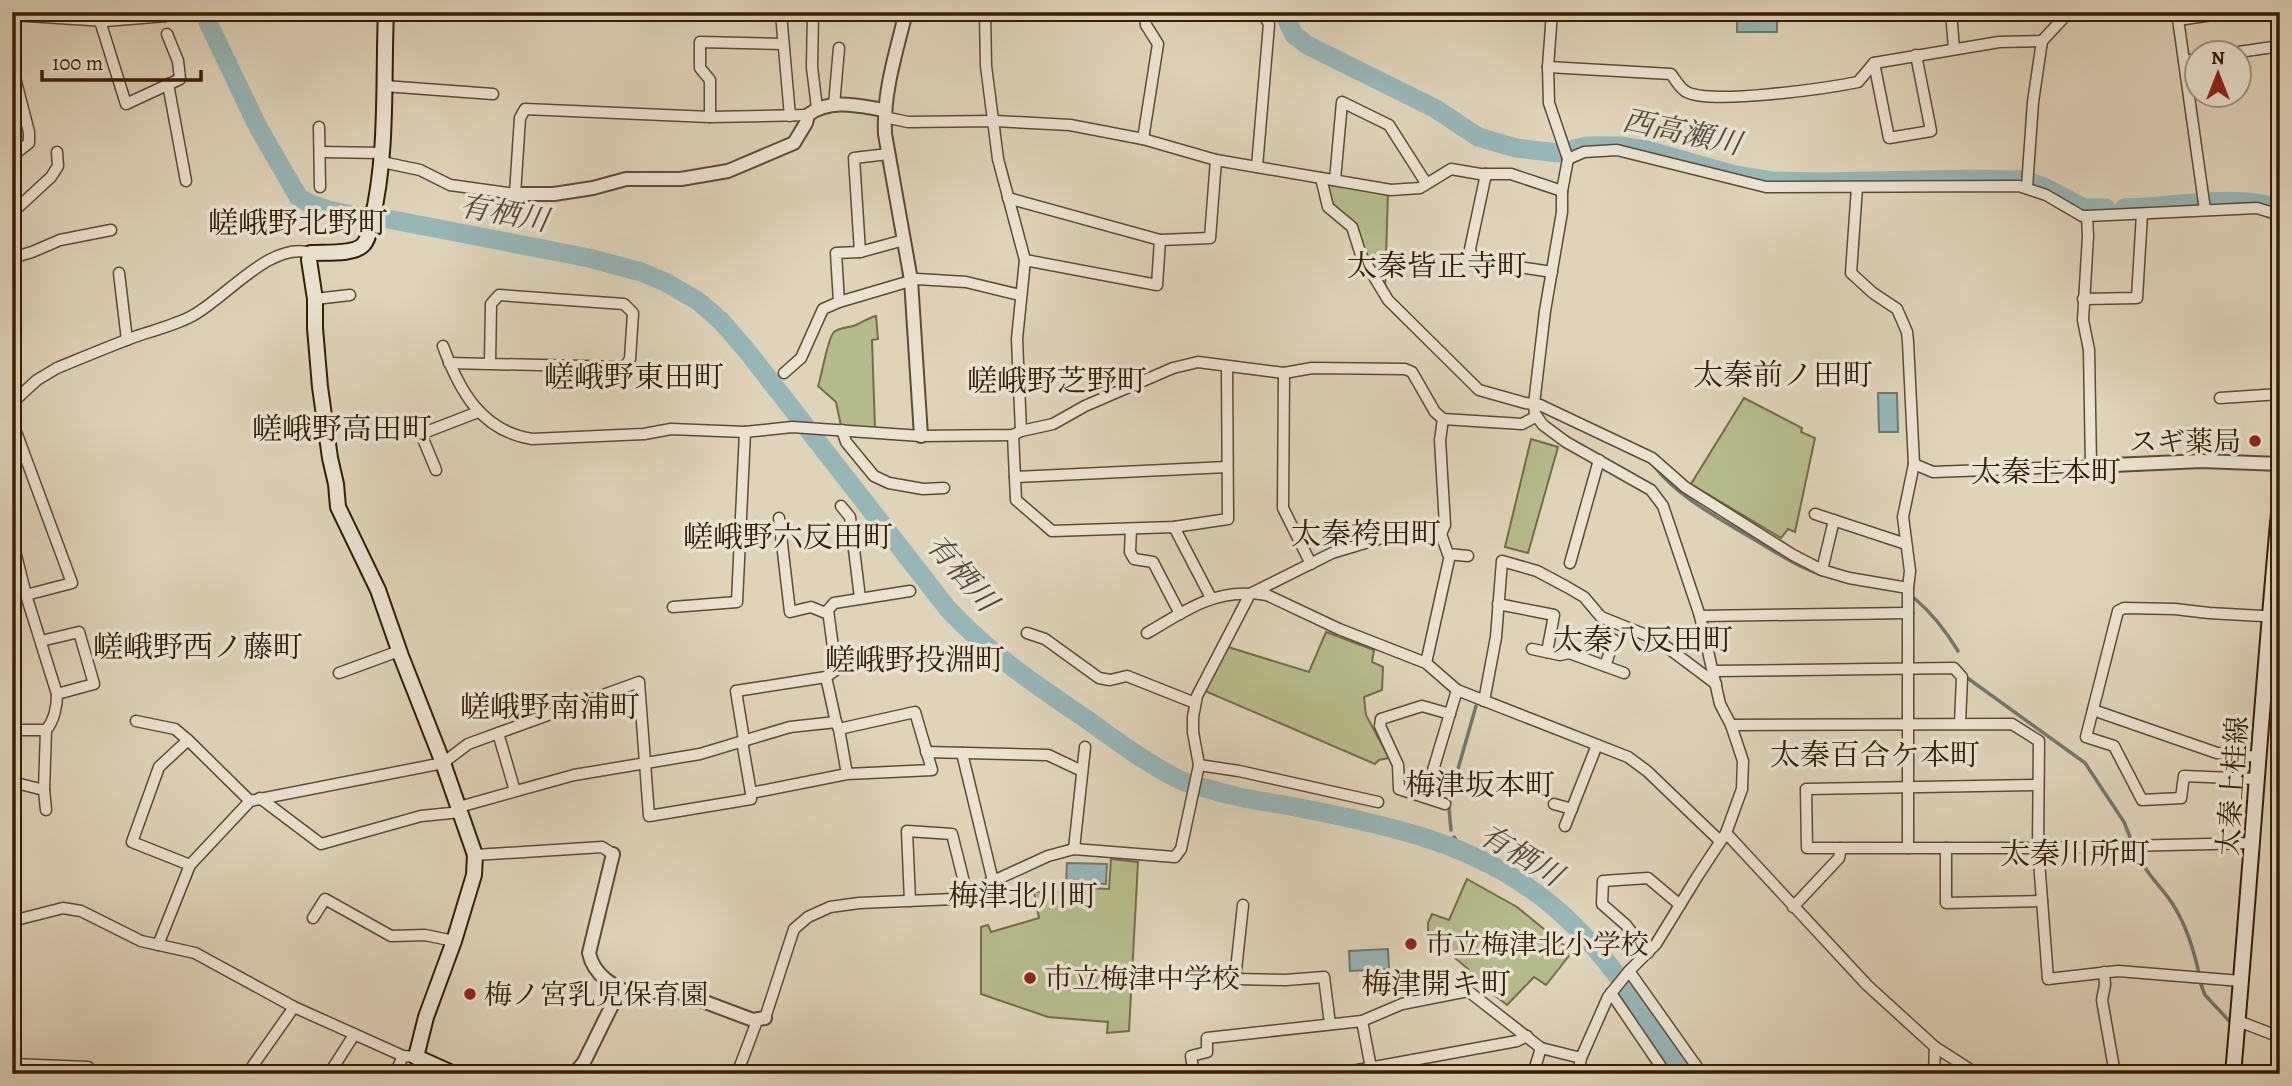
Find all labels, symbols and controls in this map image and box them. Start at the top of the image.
scale bar [42,38,201,82]
north arrow [2184,38,2254,108]
text: N [2211,45,2225,71]
text: 100 m [52,49,103,77]
water label: 西高瀬川 [1619,100,1748,165]
water label: 有栖川 [456,185,555,241]
district label: 嵯峨野北野町 [208,203,388,243]
district label: 太秦皆正寺町 [1347,246,1527,286]
district label: 太秦前ノ田町 [1693,355,1873,395]
district label: 嵯峨野東田町 [544,357,724,397]
district label: 嵯峨野芝野町 [967,361,1147,401]
district label: 嵯峨野高田町 [252,409,432,449]
place label: スギ薬局 [2129,423,2241,461]
marker: スギ薬局 [2247,433,2263,449]
district label: 太秦土本町 [1971,452,2121,492]
district label: 太秦袴田町 [1291,514,1441,554]
district label: 嵯峨野六反田町 [683,517,893,557]
water label: 有栖川 [917,526,1009,622]
district label: 太秦八反田町 [1553,620,1733,660]
district label: 嵯峨野西ノ藤町 [93,627,303,667]
district label: 嵯峨野投淵町 [825,640,1005,680]
district label: 嵯峨野南浦町 [460,687,640,727]
street label: 太秦上桂線 [2209,715,2257,857]
district label: 太秦百合ケ本町 [1770,735,1980,775]
district label: 梅津坂本町 [1405,765,1555,805]
water label: 有栖川 [1472,815,1572,897]
district label: 太秦川所町 [2000,834,2150,874]
district label: 梅津北川町 [948,876,1098,916]
place label: 市立梅津北小学校 [1425,926,1649,964]
marker: 市立梅津北小学校 [1403,936,1419,952]
place label: 市立梅津中学校 [1044,960,1240,998]
district label: 梅津開キ町 [1361,964,1511,1004]
marker: 市立梅津中学校 [1022,970,1038,986]
place label: 梅ノ宮乳児保育園 [484,976,708,1014]
marker: 梅ノ宮乳児保育園 [462,986,478,1002]

